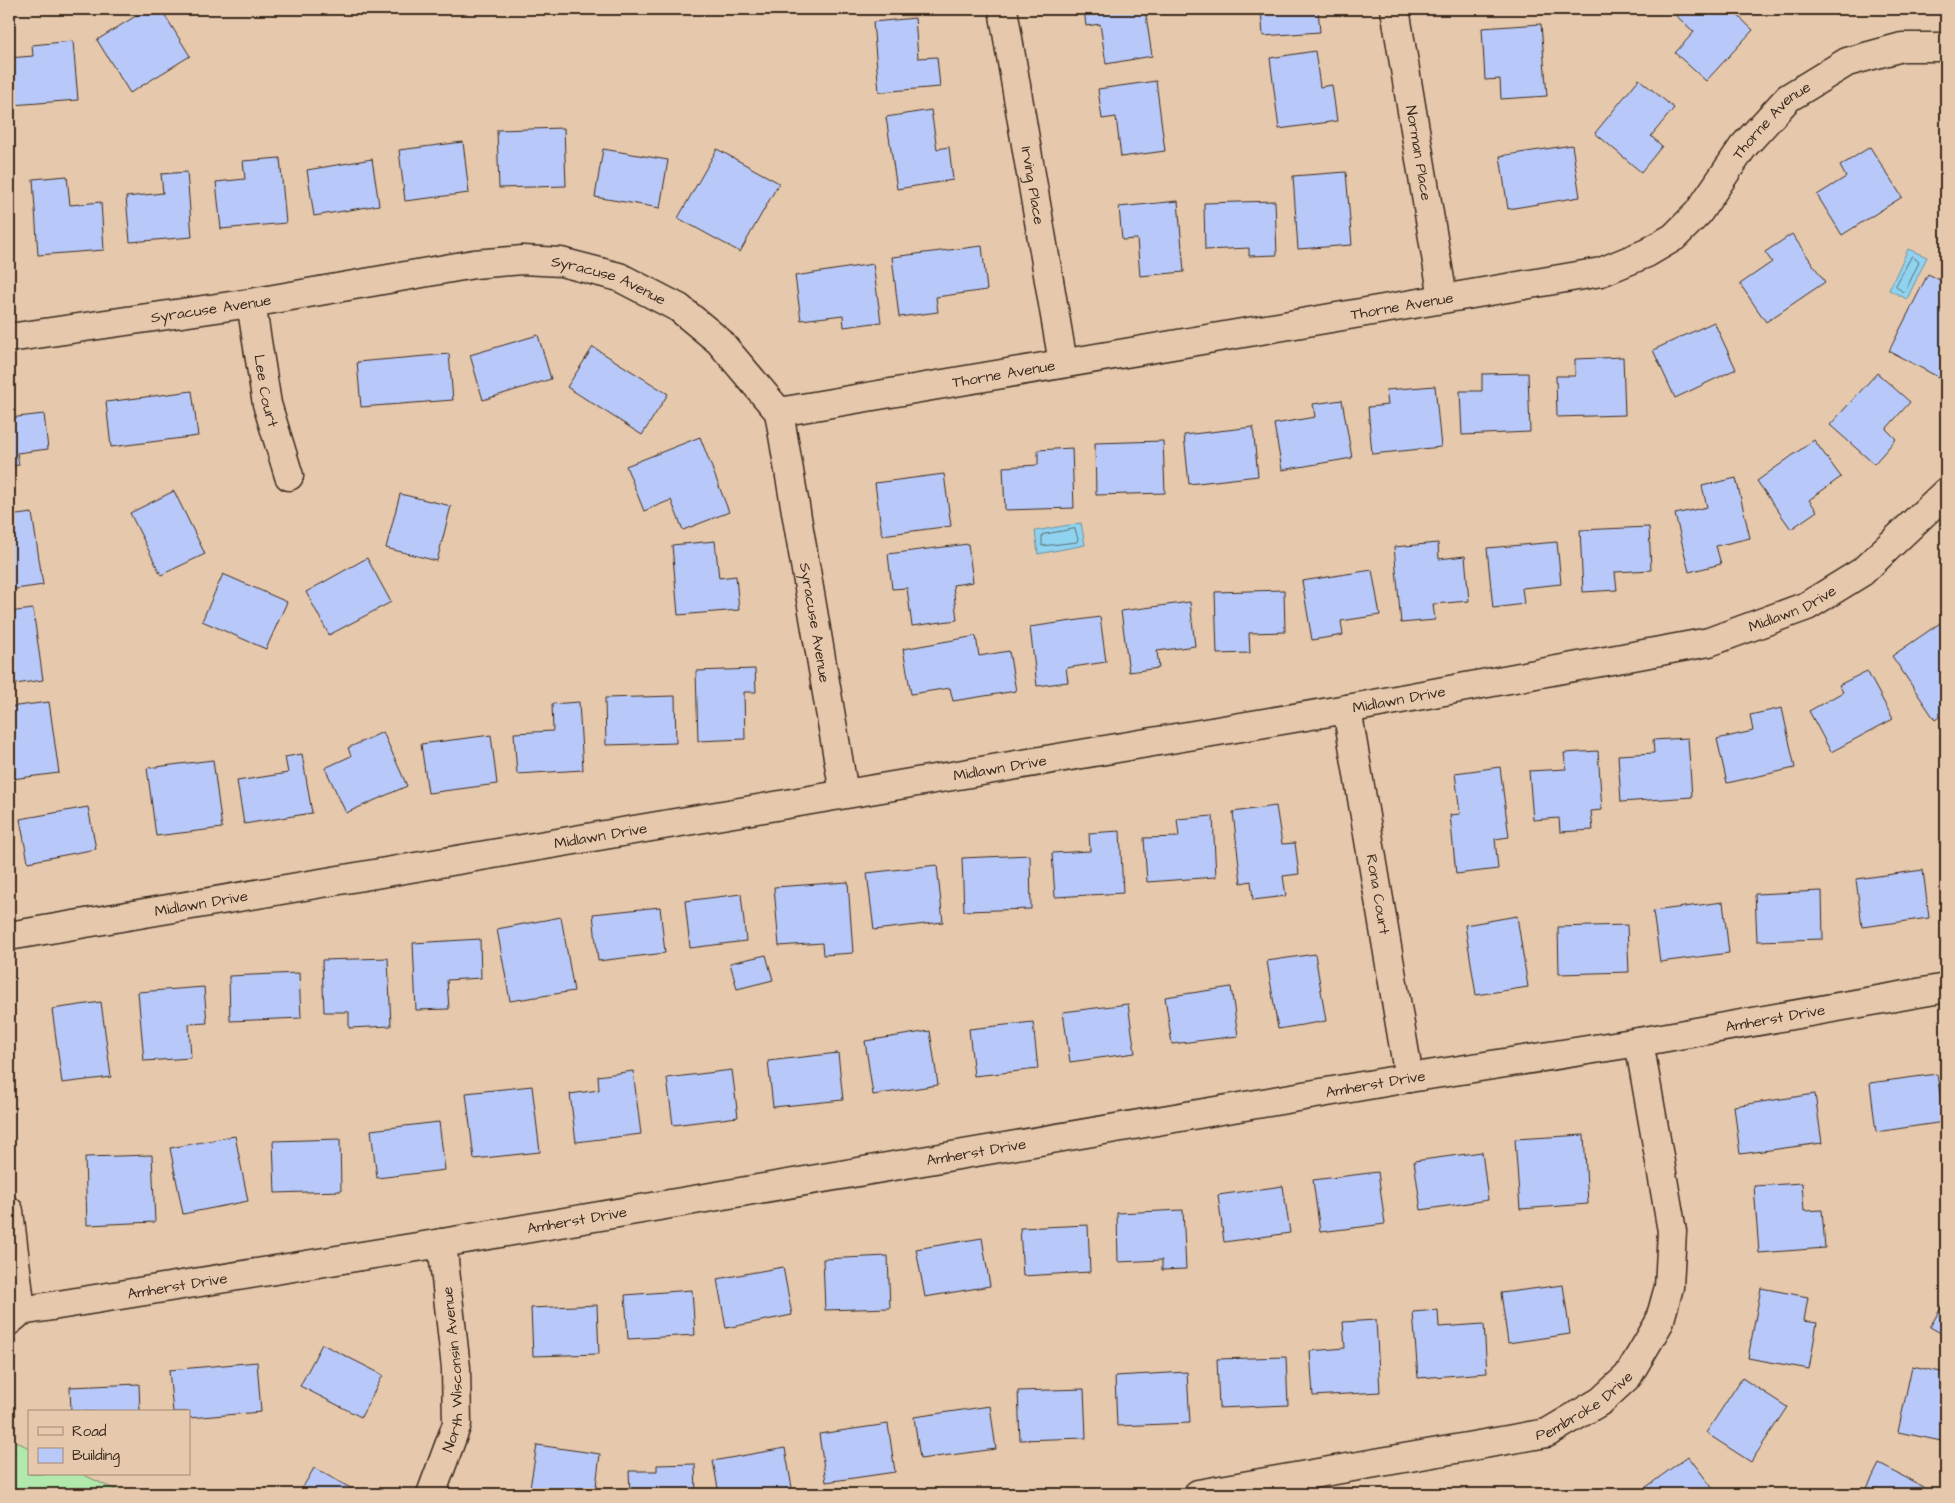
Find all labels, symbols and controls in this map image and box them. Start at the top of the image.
street label: Thorne Avenue [1728,77,1815,164]
street label: Norman Place [1400,104,1437,202]
street label: Irving Place [1015,145,1049,226]
street label: Syracuse Avenue [551,251,669,310]
street label: Thorne Avenue [1349,287,1455,325]
street label: Syracuse Avenue [149,290,273,328]
street label: Lee Court [248,353,283,430]
street label: Thorne Avenue [951,355,1057,393]
street label: Syracuse Avenue [794,561,835,684]
street label: Midlawn Drive [1746,580,1840,638]
street label: Midlawn Drive [1351,681,1447,719]
street label: Midlawn Drive [952,750,1048,787]
street label: Midlawn Drive [552,818,649,854]
street label: Rona Court [1361,853,1395,936]
street label: Midlawn Drive [153,886,250,922]
street label: Amherst Drive [1724,999,1827,1038]
street label: Amherst Drive [1324,1066,1427,1103]
street label: Amherst Drive [925,1133,1028,1171]
street label: Amherst Drive [526,1202,629,1239]
street label: Amherst Drive [126,1268,229,1305]
street label: North Wisconsin Avenue [437,1285,468,1455]
street label: Pembroke Drive [1534,1366,1638,1446]
legend [28,1410,190,1476]
text: Road [72,1421,107,1442]
text: Building [72,1445,120,1467]

